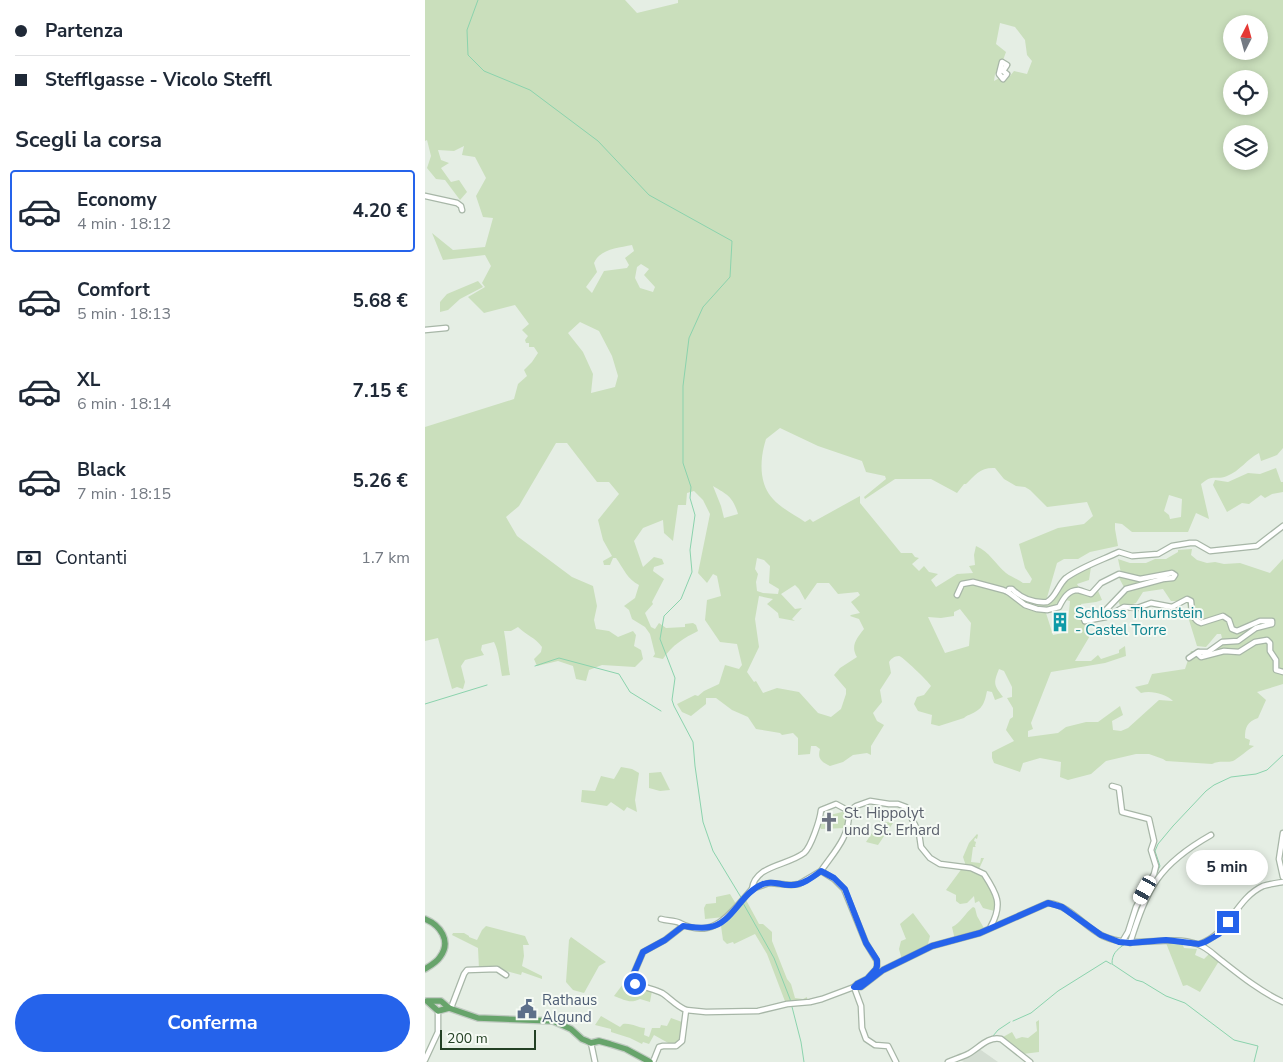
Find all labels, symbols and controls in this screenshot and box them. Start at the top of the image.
north arrow [1223,15,1267,60]
map controls [1223,15,1268,170]
text: Partenza [45,18,123,44]
text: Stefflgasse - Vicolo Steffl [45,67,272,93]
button: locate [1223,70,1268,115]
text: Scegli la corsa [15,125,162,155]
button: layers [1223,125,1268,170]
text: Economy [77,187,157,213]
icon: car [17,189,62,234]
text: 4.20 € [353,198,408,224]
text: 4 min · 18:12 [77,213,171,235]
text: Comfort [77,277,150,303]
icon: car [17,279,62,324]
text: 5.68 € [353,288,408,314]
text: 5 min · 18:13 [77,303,171,325]
text: XL [77,367,100,393]
icon: car [17,369,62,414]
text: 7.15 € [353,378,408,404]
text: 6 min · 18:14 [77,393,171,415]
text: Black [77,457,126,483]
icon: car [17,459,62,504]
text: 5.26 € [353,468,408,494]
text: 7 min · 18:15 [77,483,171,505]
icon: cash [15,544,43,572]
text: Contanti [55,545,127,571]
text: 1.7 km [361,547,410,569]
place label: Schloss Thurnstein - Castel Torre [1075,603,1203,640]
building icon: Schloss Thurnstein - Castel Torre [1049,611,1071,633]
place label: St. Hippolyt und St. Erhard [844,803,940,840]
church icon: St. Hippolyt und St. Erhard [818,811,840,833]
callout: 5 min [1187,850,1269,884]
text: 5 min [1206,856,1248,878]
car [1131,873,1158,907]
route end [1217,911,1239,933]
route start [624,973,646,995]
place label: Rathaus Algund [542,990,597,1027]
button: Conferma [15,994,410,1052]
public building icon: Rathaus Algund [516,998,538,1020]
scale bar [440,1027,536,1050]
text: 200 m [447,1029,488,1048]

